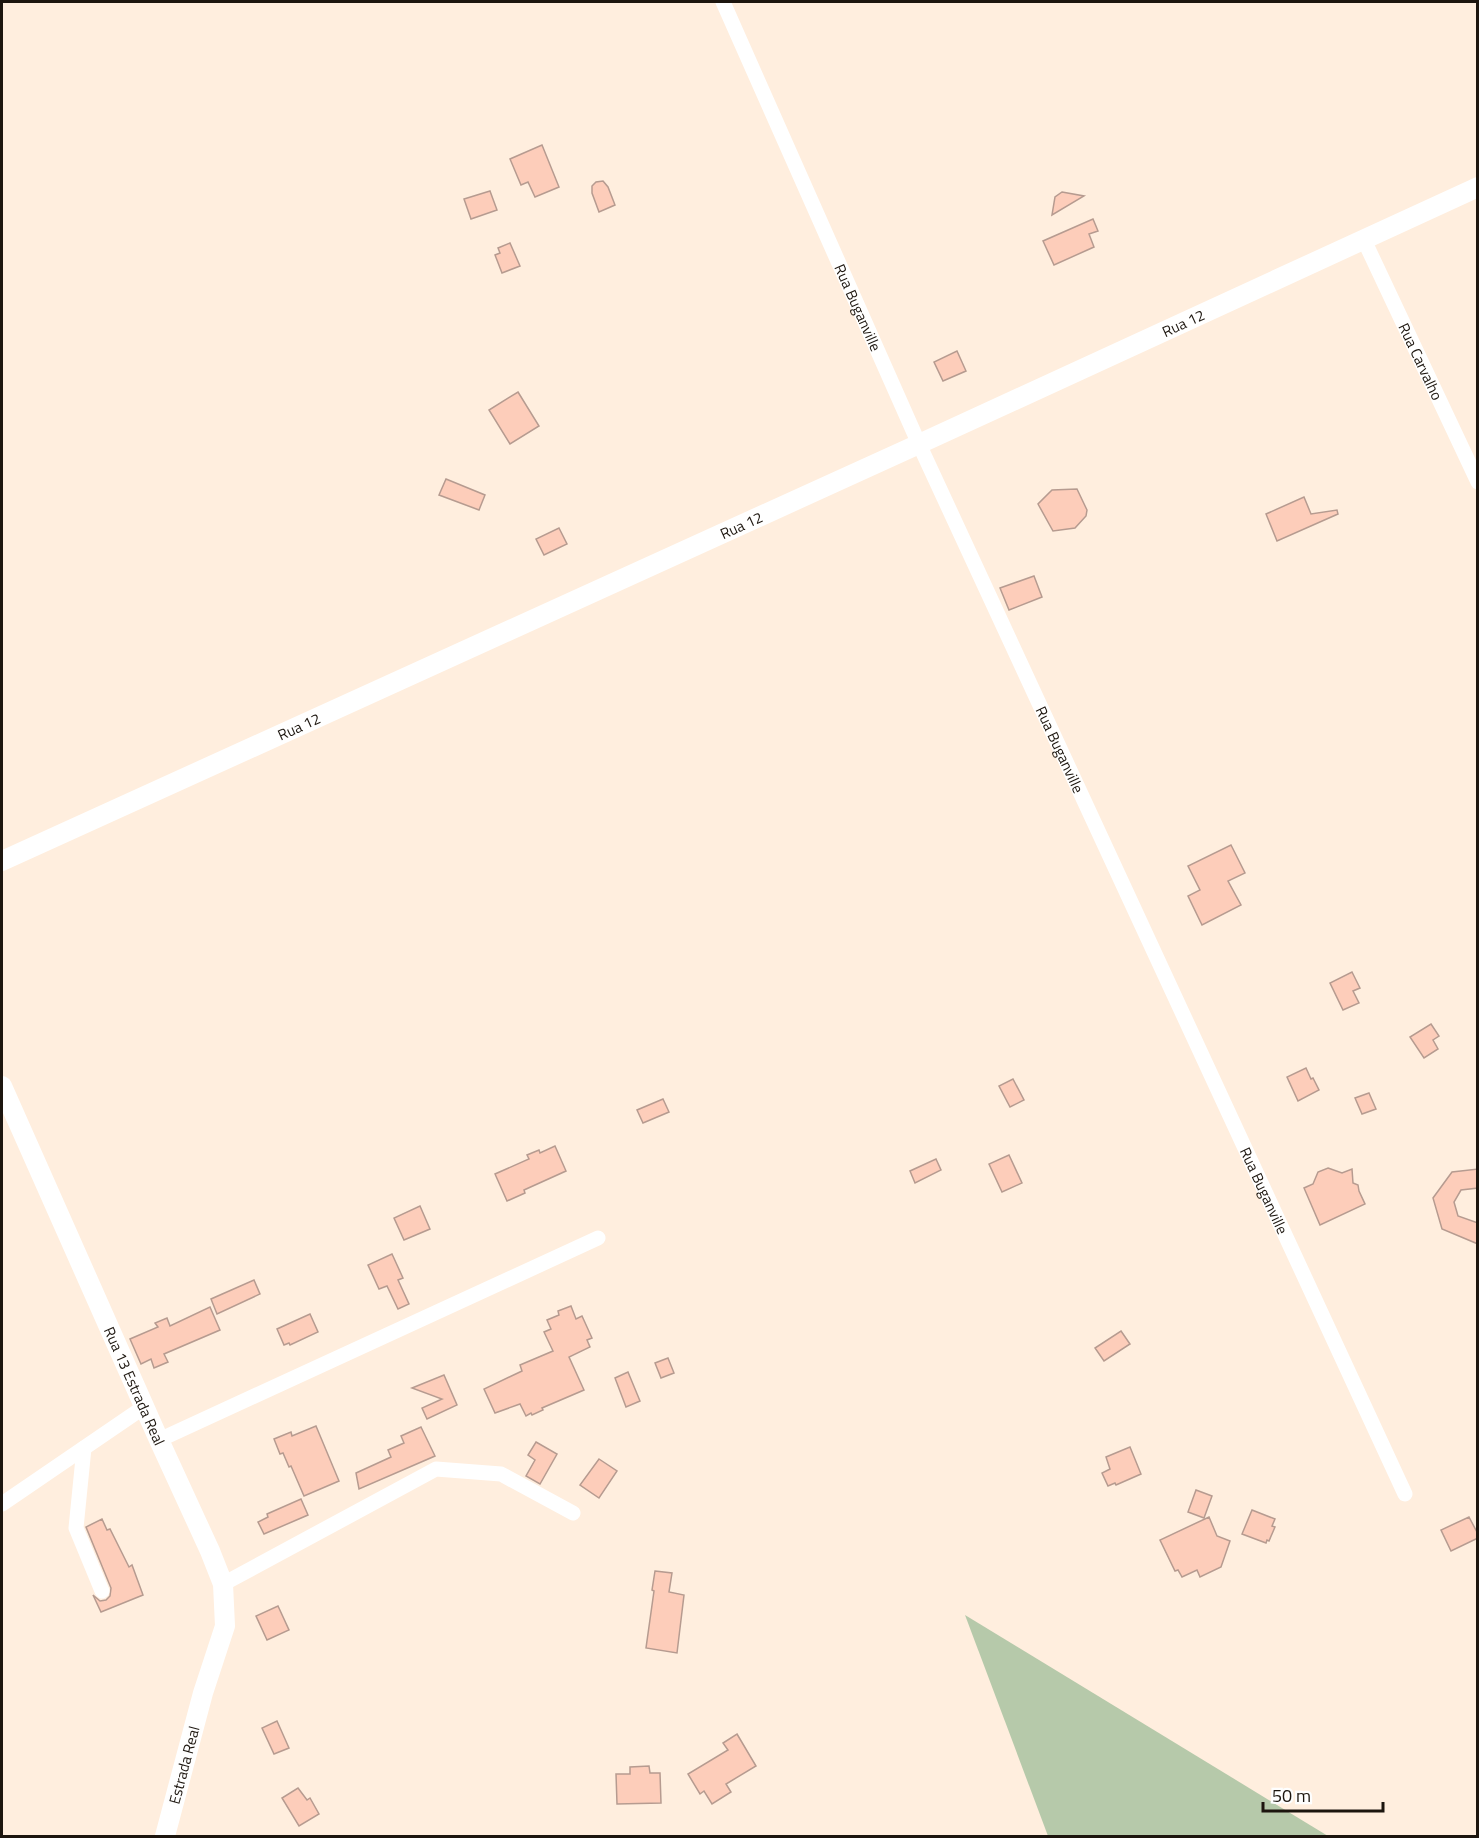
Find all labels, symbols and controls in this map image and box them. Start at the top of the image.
street label: Rua Buganville [829,260,888,355]
street label: Rua 12 [1158,303,1208,342]
street label: Rua Carvalho [1393,319,1449,404]
street label: Rua 12 [716,505,766,545]
street label: Rua Buganville [1030,702,1090,797]
street label: Rua 12 [274,706,324,746]
street label: Rua Buganville [1234,1143,1295,1238]
street label: Rua 13 Estrada Real [99,1323,171,1449]
street label: Estrada Real [163,1724,205,1806]
scale bar [1263,1775,1383,1813]
text: 50 m [1272,1782,1311,1809]

